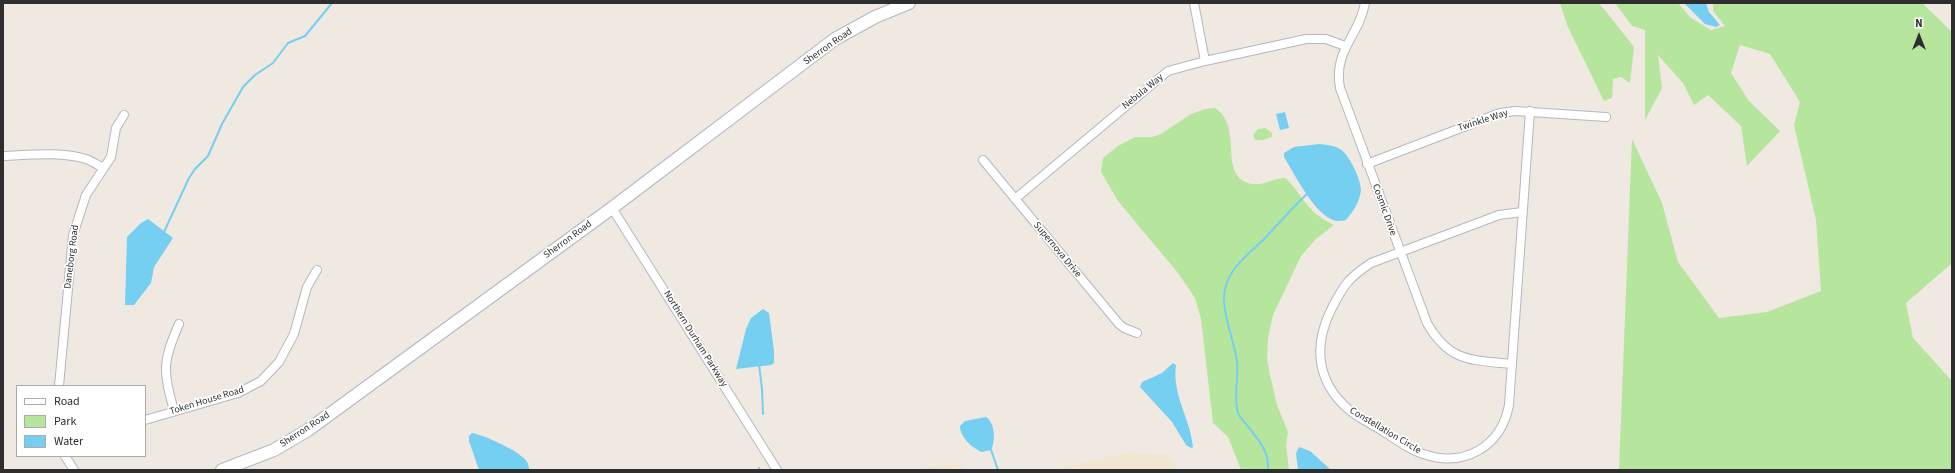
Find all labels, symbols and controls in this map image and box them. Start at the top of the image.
north arrow [1899,16,1939,56]
text: N [1915,16,1923,31]
street label: Sherron Road [801,26,855,68]
street label: Nebula Way [1120,72,1166,112]
street label: Twinkle Way [1456,107,1510,135]
street label: Cosmic Drive [1369,182,1399,238]
street label: Sherron Road [541,218,595,262]
street label: Supernova Drive [1030,220,1084,280]
street label: Daneborg Road [62,224,82,290]
street label: Northern Durham Parkway [660,289,730,389]
street label: Token House Road [168,384,246,418]
legend [16,385,146,457]
text: Road [54,393,80,410]
street label: Constellation Circle [1347,405,1423,457]
street label: Sherron Road [278,409,332,451]
text: Park [54,413,76,430]
text: Water [54,433,83,450]

